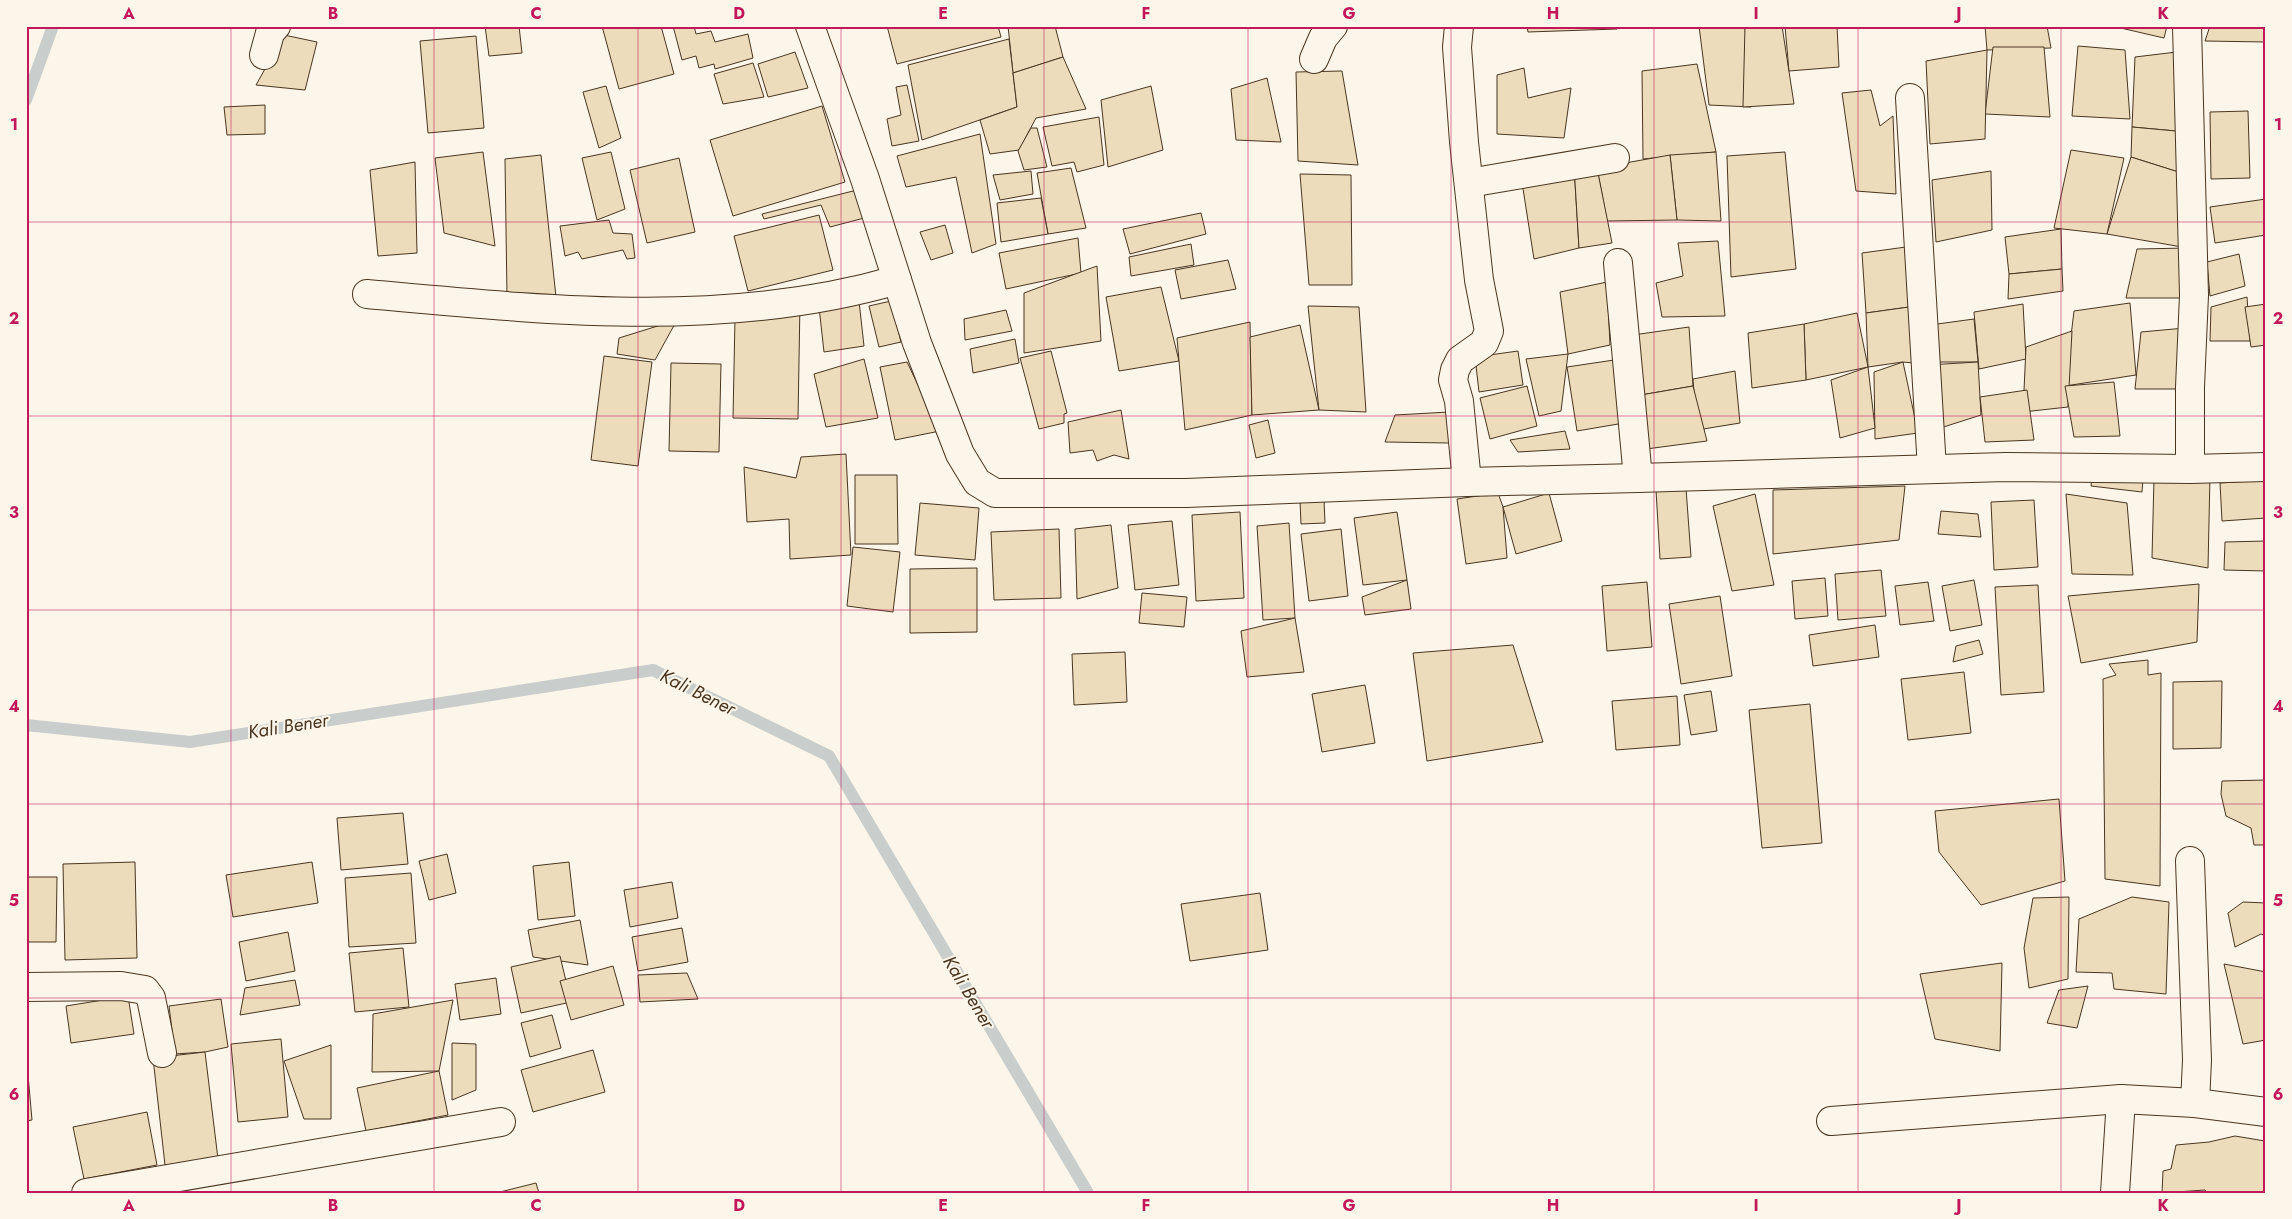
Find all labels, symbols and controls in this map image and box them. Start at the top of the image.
text: A [122,2,135,25]
text: B [328,2,338,25]
text: C [530,2,542,25]
text: D [733,2,745,25]
text: E [938,2,948,25]
text: F [1142,2,1150,25]
text: G [1342,2,1356,25]
text: H [1547,2,1559,25]
text: I [1753,2,1759,25]
text: J [1953,2,1962,25]
text: K [2157,2,2169,25]
text: 1 [10,113,18,136]
text: 1 [2274,113,2282,136]
text: 2 [9,307,19,330]
text: 2 [2273,307,2283,330]
text: 3 [9,501,19,524]
text: 3 [2273,501,2283,524]
water label: Kali Bener [656,662,742,723]
text: 4 [8,695,20,718]
text: 4 [2272,695,2284,718]
water label: Kali Bener [246,706,332,746]
text: 5 [9,889,19,912]
text: 5 [2273,889,2283,912]
water label: Kali Bener [937,950,1002,1035]
text: 6 [9,1083,19,1106]
text: 6 [2273,1083,2283,1106]
text: A [122,1194,135,1217]
text: B [328,1194,338,1217]
text: C [530,1194,542,1217]
text: D [733,1194,745,1217]
text: E [938,1194,948,1217]
text: F [1142,1194,1150,1217]
text: G [1342,1194,1356,1217]
text: H [1547,1194,1559,1217]
text: I [1753,1194,1759,1217]
text: J [1953,1194,1962,1217]
text: K [2157,1194,2169,1217]

